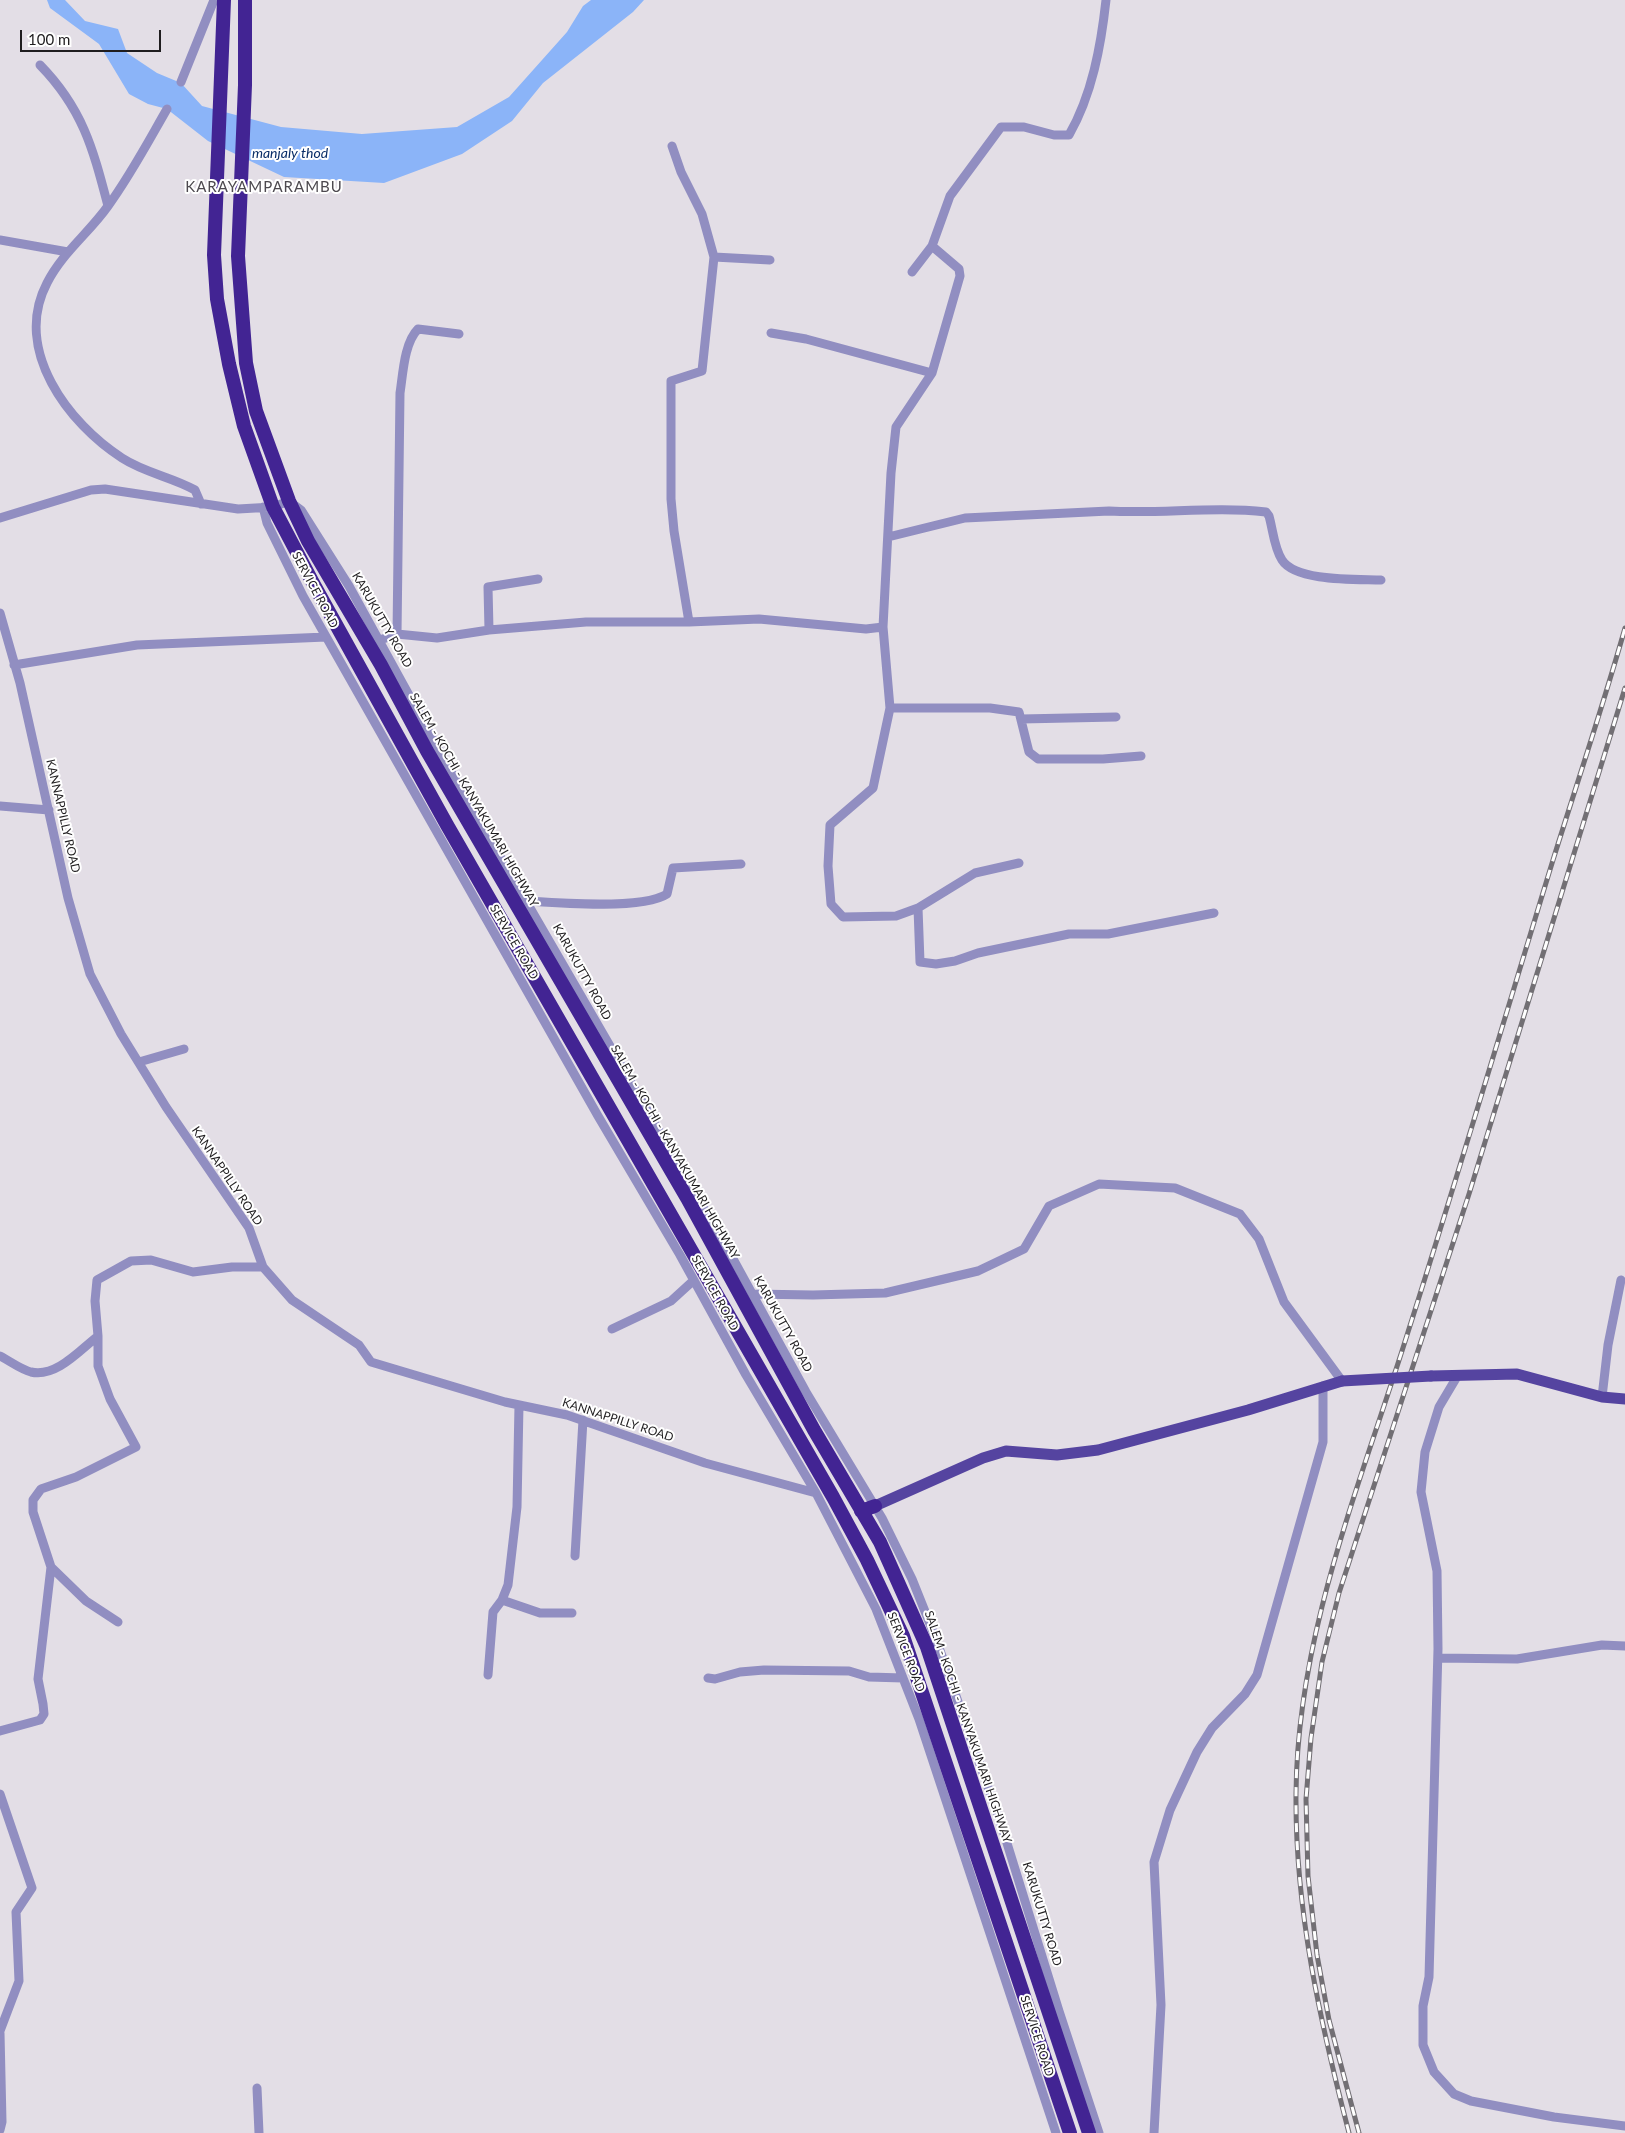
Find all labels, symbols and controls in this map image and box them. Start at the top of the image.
scale bar [22,20,164,52]
text: 100 m [28,30,70,48]
water label: manjaly thod [252,145,328,161]
district label: KARAYAMPARAMBU [183,178,345,196]
street label: SERVICE ROAD [289,549,341,631]
street label: KARUKUTTY ROAD [349,570,415,670]
street label: SALEM - KOCHI - KANYAKUMARI HIGHWAY [407,690,541,910]
street label: KANNAPPILLY ROAD [43,758,83,874]
street label: SERVICE ROAD [487,902,541,982]
street label: KARUKUTTY ROAD [550,921,614,1023]
street label: SALEM - KOCHI - KANYAKUMARI HIGHWAY [608,1042,742,1262]
street label: KANNAPPILLY ROAD [189,1124,265,1228]
street label: SERVICE ROAD [688,1253,742,1333]
street label: KARUKUTTY ROAD [751,1273,815,1375]
street label: KANNAPPILLY ROAD [561,1395,675,1445]
street label: SALEM - KOCHI - KANYAKUMARI HIGHWAY [921,1609,1015,1845]
street label: SERVICE ROAD [884,1610,928,1694]
street label: KARUKUTTY ROAD [1019,1860,1065,1968]
street label: SERVICE ROAD [1017,1994,1057,2078]

